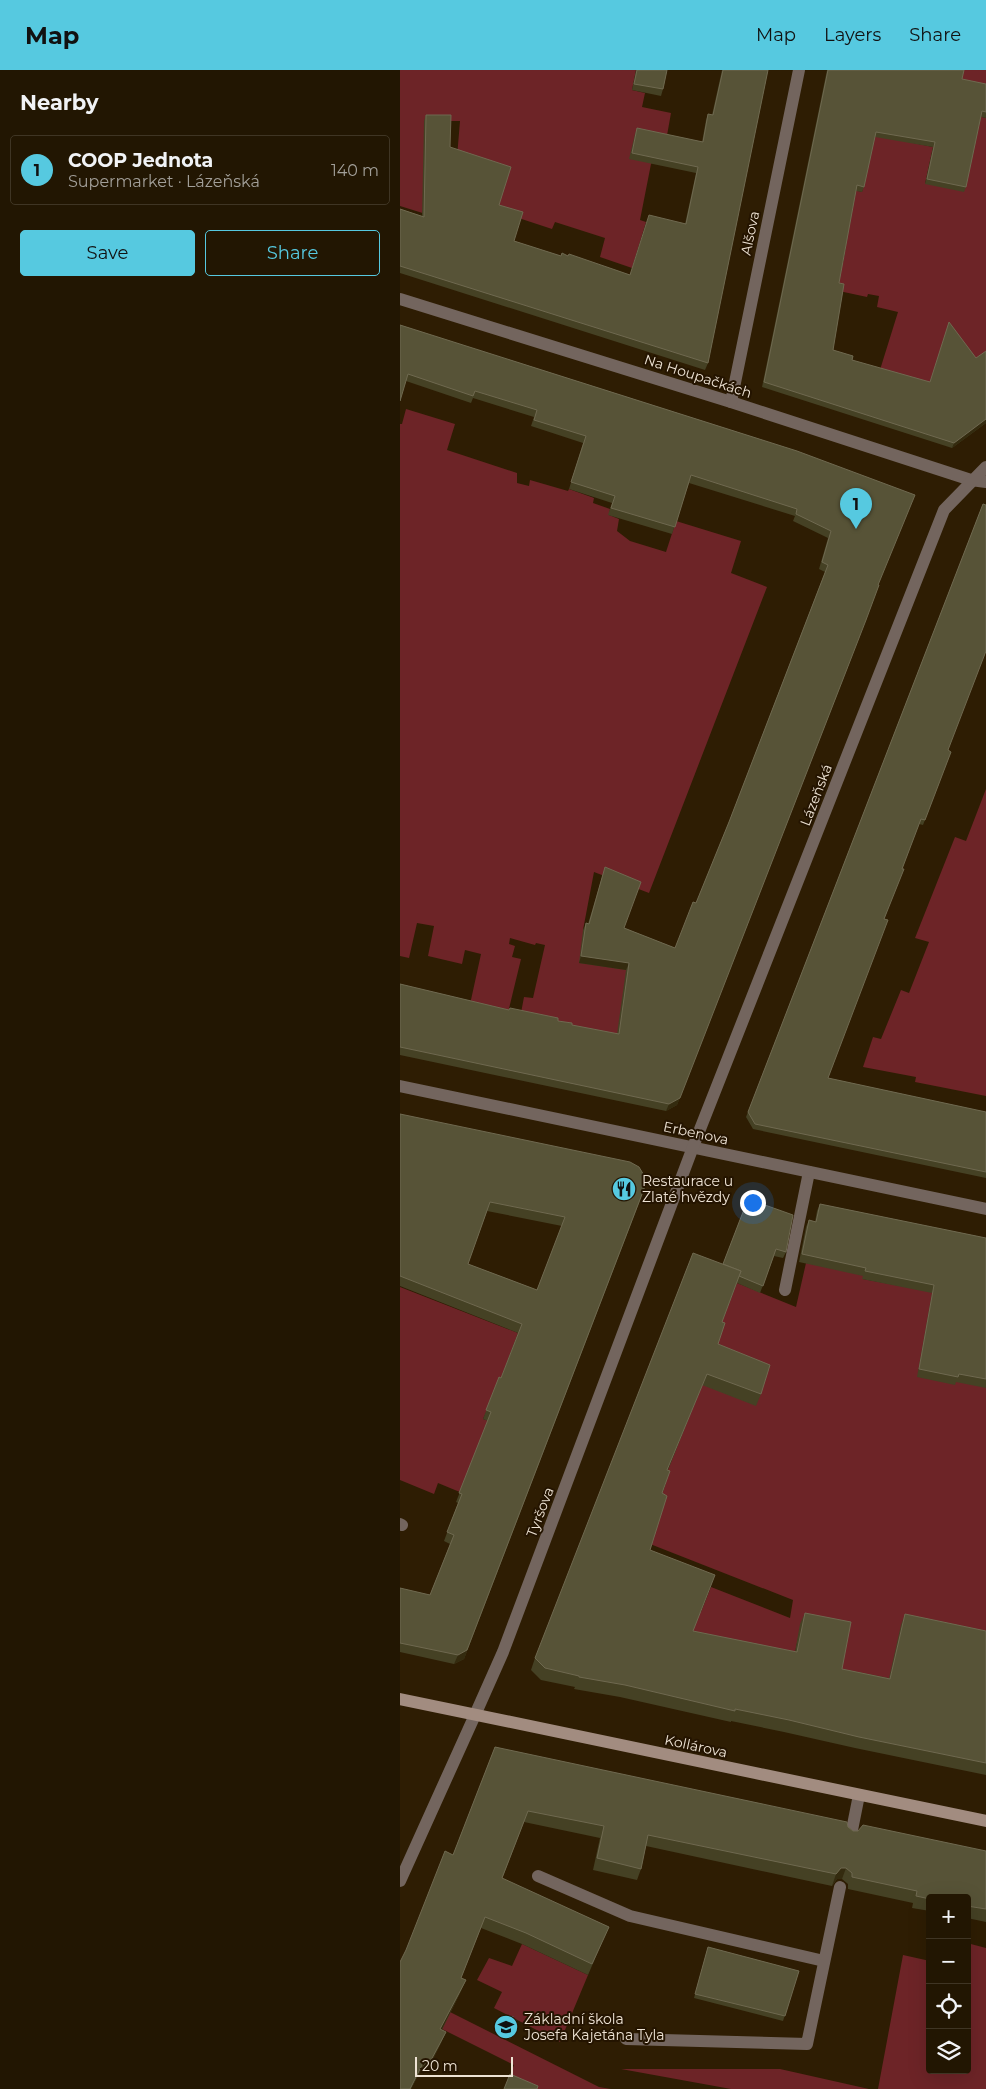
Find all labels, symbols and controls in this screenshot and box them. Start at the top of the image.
text: Map [25,21,79,50]
text: Map [756,24,796,46]
text: Layers [824,24,881,46]
text: Share [909,24,961,46]
text: Nearby [20,90,99,115]
text: COOP Jednota [68,149,213,172]
text: 1 [34,161,40,180]
text: 140 m [331,161,379,180]
text: Supermarket · Lázeňská [68,172,260,191]
street label: Alšova [737,209,763,257]
button: Save [20,230,195,276]
button: Share [205,230,380,276]
street label: Na Houpačkách [642,350,754,402]
pin: 1 [840,488,872,529]
street label: Lázeňská [796,762,836,828]
street label: Erbenova [662,1117,730,1149]
place label: Restaurace u Zlaté hvězdy [642,1172,733,1206]
restaurant icon: Restaurace u Zlaté hvězdy [611,1176,637,1202]
your location [740,1190,766,1216]
street label: Tyršova [522,1484,558,1540]
street label: Kollárova [663,1731,729,1761]
map controls [926,1894,971,2074]
button: + [926,1894,971,1939]
button: − [926,1939,971,1984]
button: locate [926,1984,971,2029]
place label: Základní škola Josefa Kajetána Tyla [523,2010,665,2044]
school or university icon: Základní škola Josefa Kajetána Tyla [493,2014,519,2040]
button: layers [926,2029,971,2074]
scale bar [415,2054,512,2077]
text: 20 m [422,2057,458,2075]

